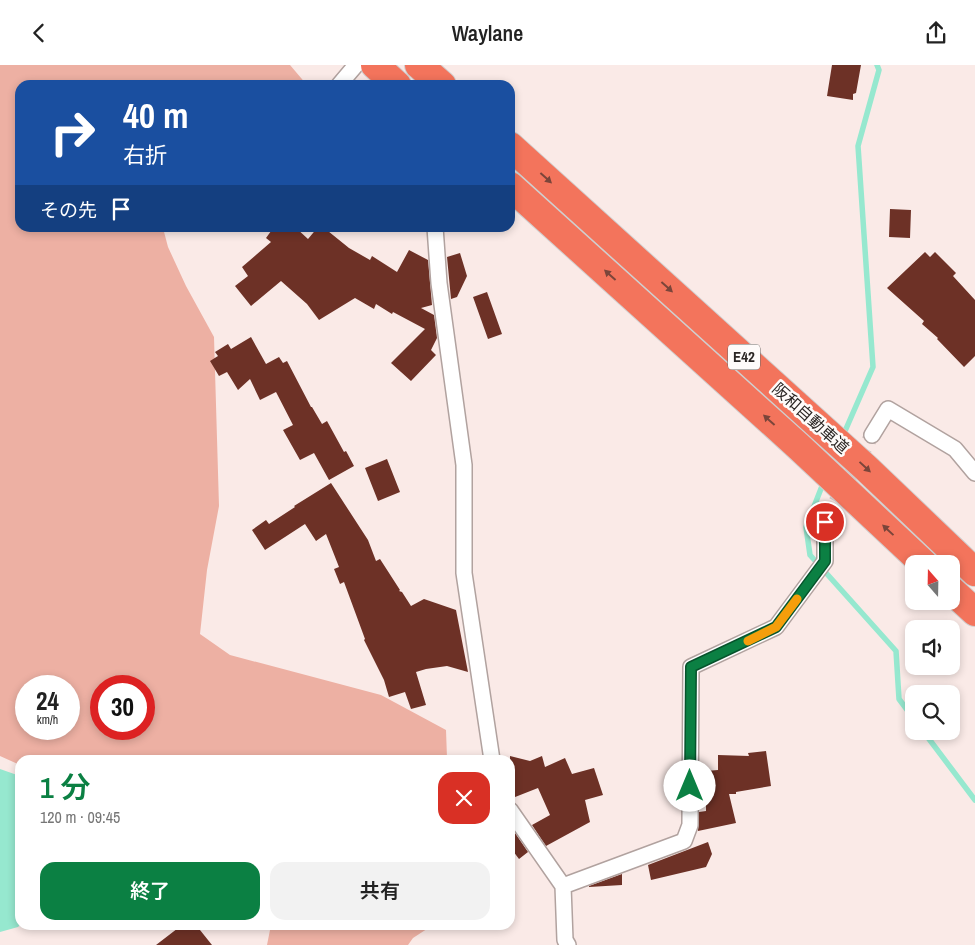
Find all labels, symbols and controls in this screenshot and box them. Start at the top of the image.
text: Waylane [452,18,523,48]
icon: back [25,19,53,47]
icon: share [922,19,950,47]
text: 40 m [123,92,188,139]
icon: right [40,100,105,165]
text: 右折 [123,140,167,170]
one-way arrow [540,173,553,184]
icon: arrive [107,195,135,223]
text: その先 [40,197,97,223]
one-way arrow [603,270,616,281]
one-way arrow [661,281,673,293]
road number: E42 [728,345,760,369]
street label: 阪和自動車道 [768,378,854,458]
one-way arrow [763,414,775,426]
one-way arrow [858,461,870,473]
pin [804,501,846,543]
icon: arrive [811,508,839,536]
one-way arrow [881,525,894,536]
north arrow [905,555,960,610]
map controls [905,555,960,740]
button: sound [905,620,960,675]
speed limit sign: 30 [90,675,155,740]
text: 24 [36,684,59,718]
button: search [905,685,960,740]
text: km/h [37,712,58,728]
position arrow [663,759,715,811]
text: 1 分 [40,767,91,807]
button: close [438,772,490,824]
text: 120 m · 09:45 [40,806,120,828]
button: 終了 [40,862,260,920]
button: 共有 [270,862,490,920]

